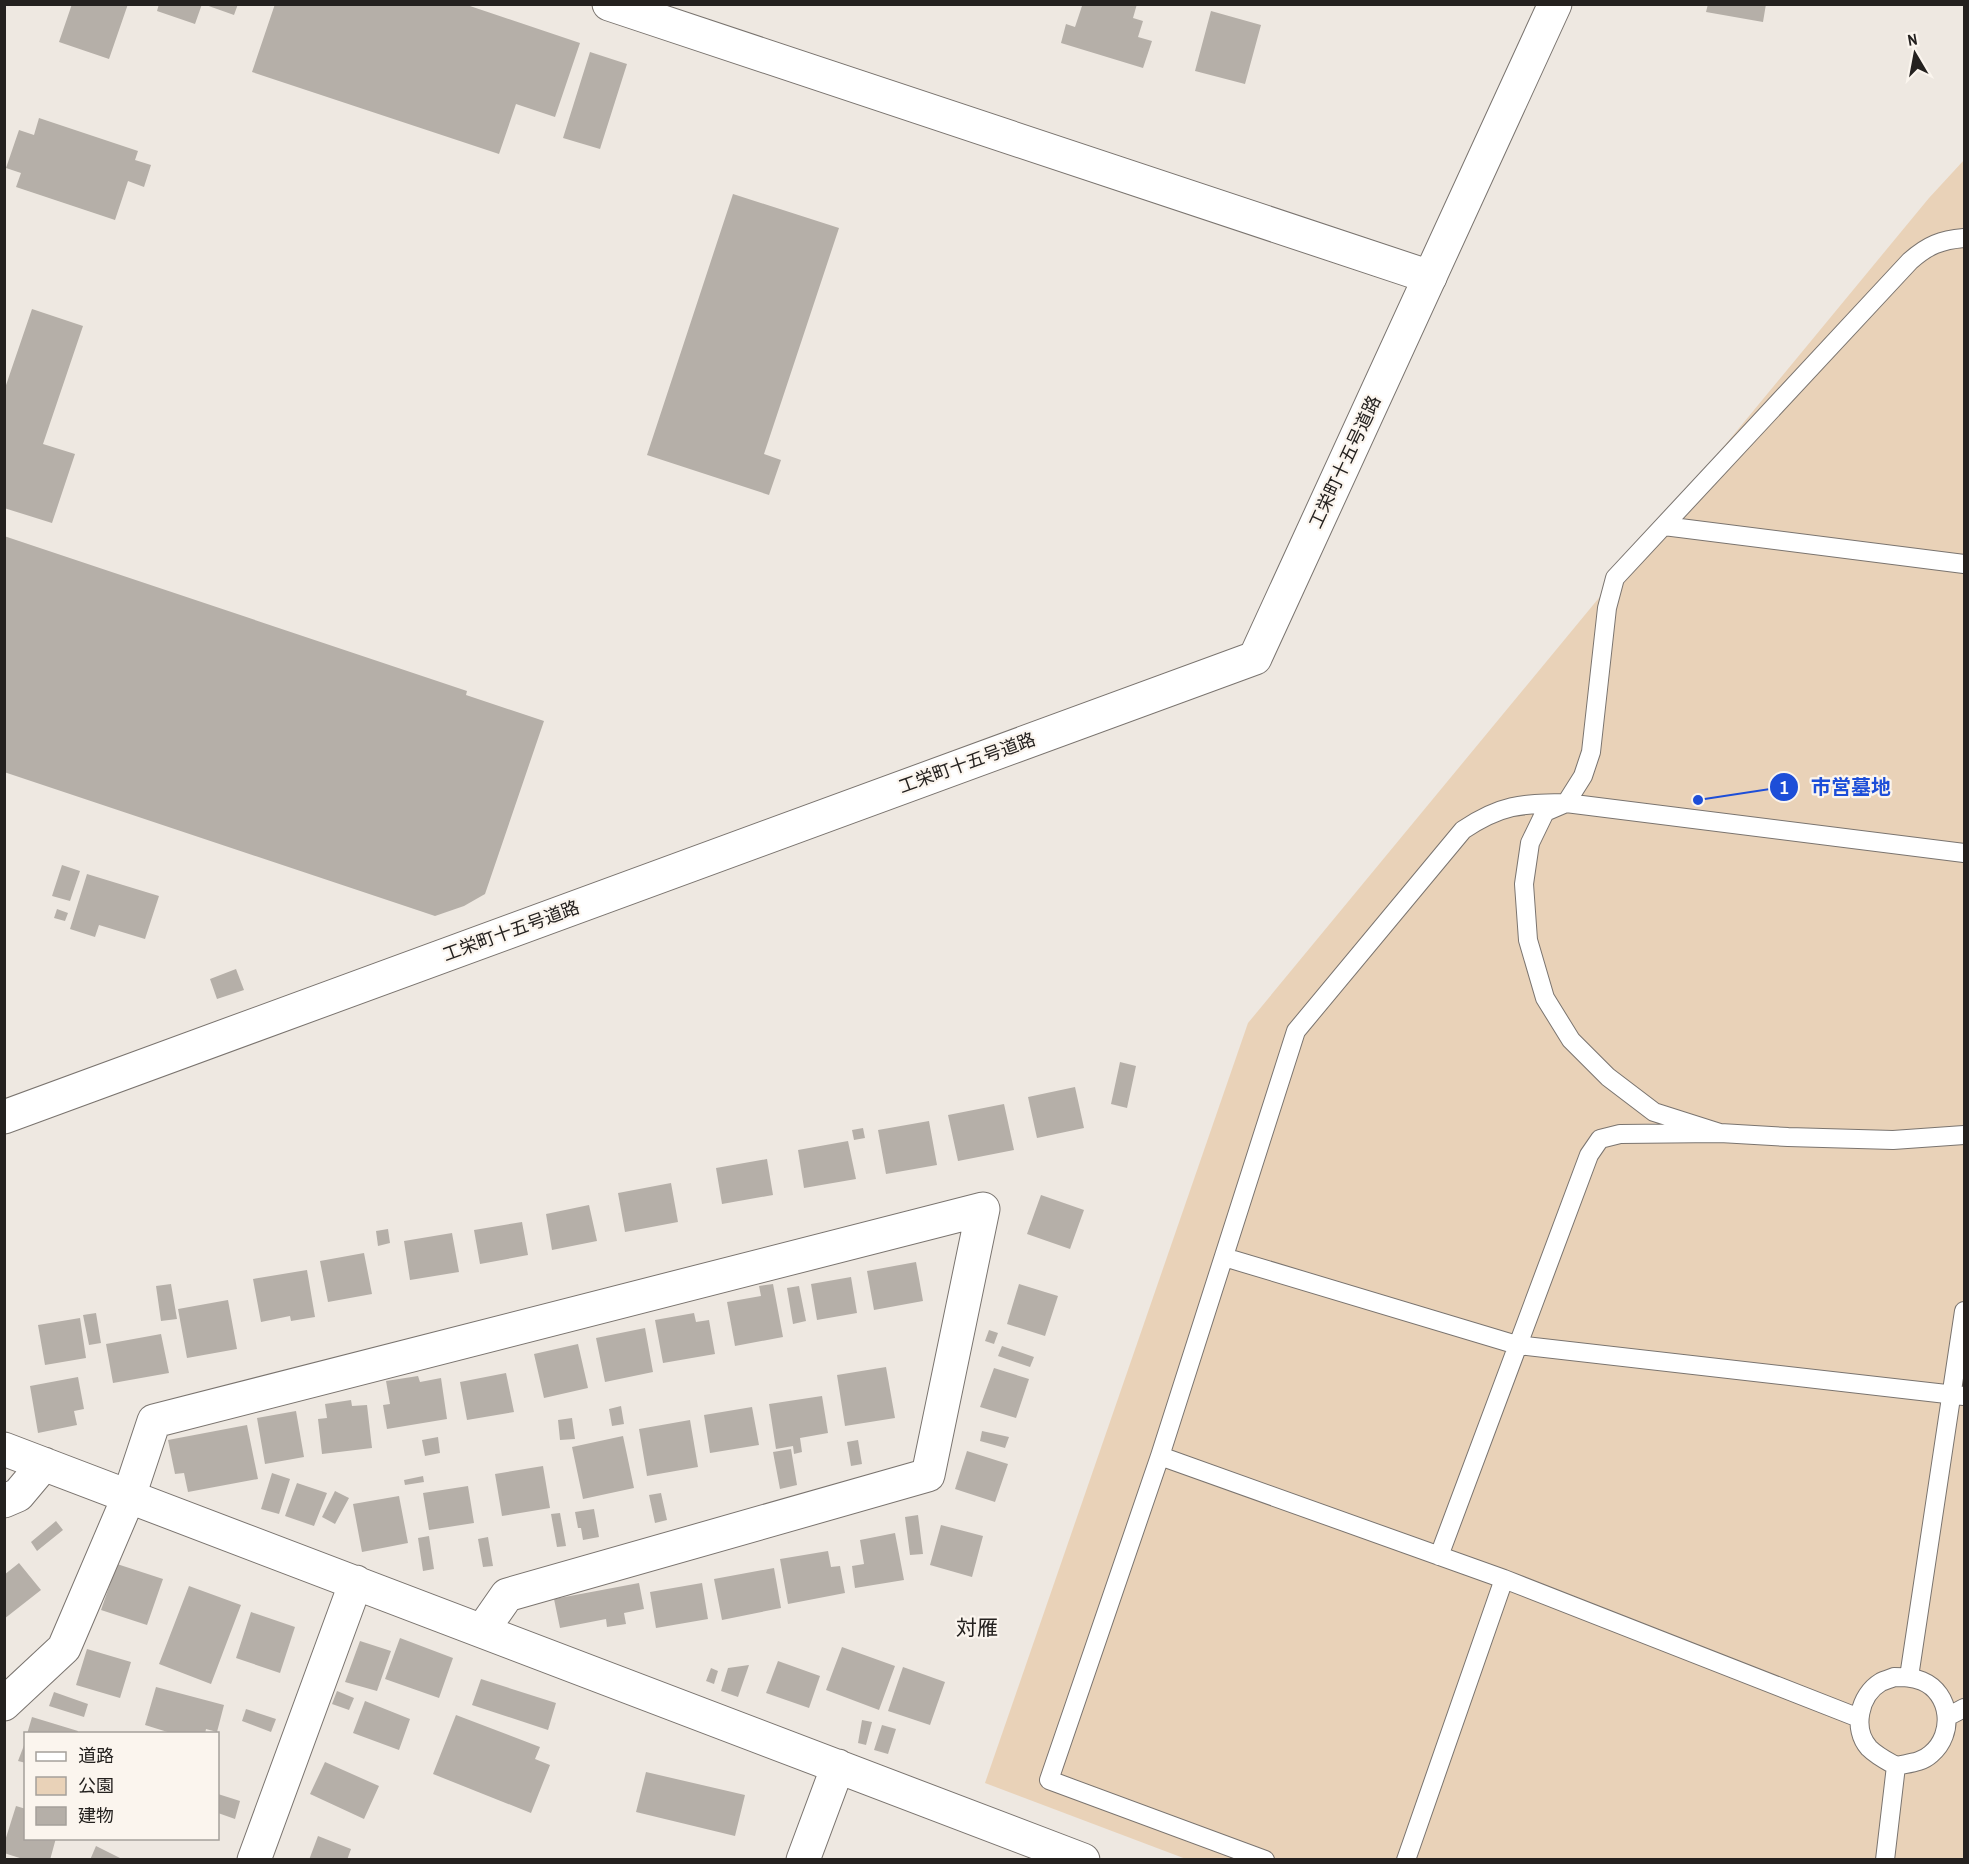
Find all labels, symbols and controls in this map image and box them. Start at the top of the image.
north arrow [1885,24,1945,84]
text: N [1906,28,1919,51]
street label: 工栄町十五号道路 [1303,391,1386,532]
street label: 工栄町十五号道路 [895,726,1039,799]
callout: 市営墓地 [1769,768,1903,806]
text: 市営墓地 [1811,773,1891,800]
text: 1 [1780,775,1789,800]
street label: 工栄町十五号道路 [439,894,583,967]
district label: 対雁 [956,1613,998,1642]
legend [24,1732,219,1840]
text: 道路 [78,1743,114,1768]
text: 公園 [78,1773,114,1798]
text: 建物 [78,1803,114,1828]

